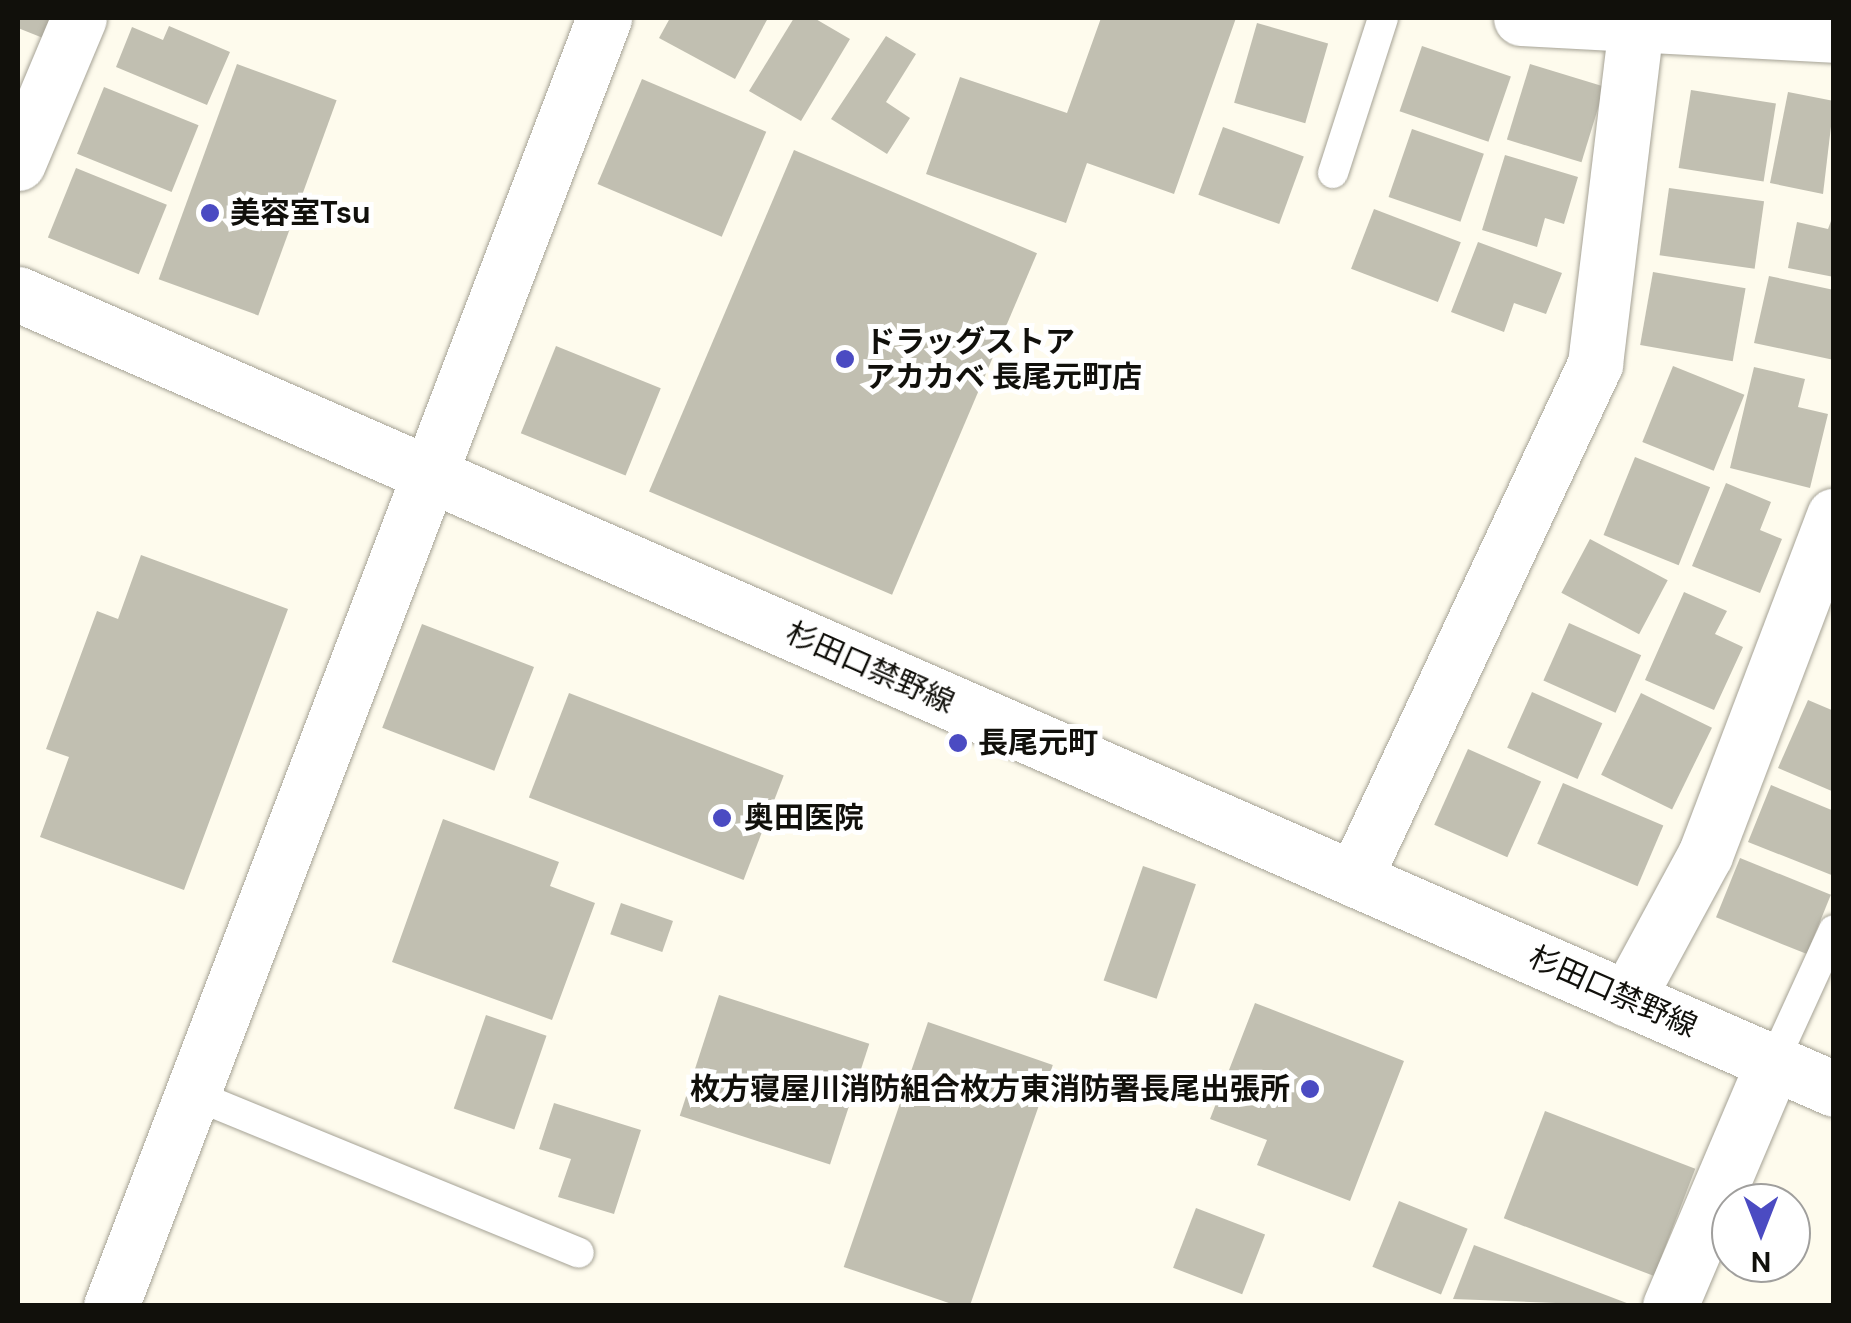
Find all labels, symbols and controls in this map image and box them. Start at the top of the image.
place label: 美容室Tsu [230,195,370,231]
marker: 美容室Tsu [199,202,221,224]
place label: ドラッグストア アカカベ 長尾元町店 [865,324,1142,394]
marker: ドラッグストア アカカベ 長尾元町店 [834,348,856,370]
street label: 杉田口禁野線 [780,615,960,721]
place label: 長尾元町 [978,725,1098,761]
marker: 長尾元町 [947,732,969,754]
place label: 奥田医院 [744,800,864,836]
marker: 奥田医院 [709,805,735,831]
street label: 杉田口禁野線 [1523,939,1703,1045]
place label: 枚方寝屋川消防組合枚方東消防署長尾出張所 [690,1071,1290,1107]
marker: 枚方寝屋川消防組合枚方東消防署長尾出張所 [1299,1078,1321,1100]
north arrow [1711,1183,1811,1283]
text: N [1751,1243,1771,1280]

